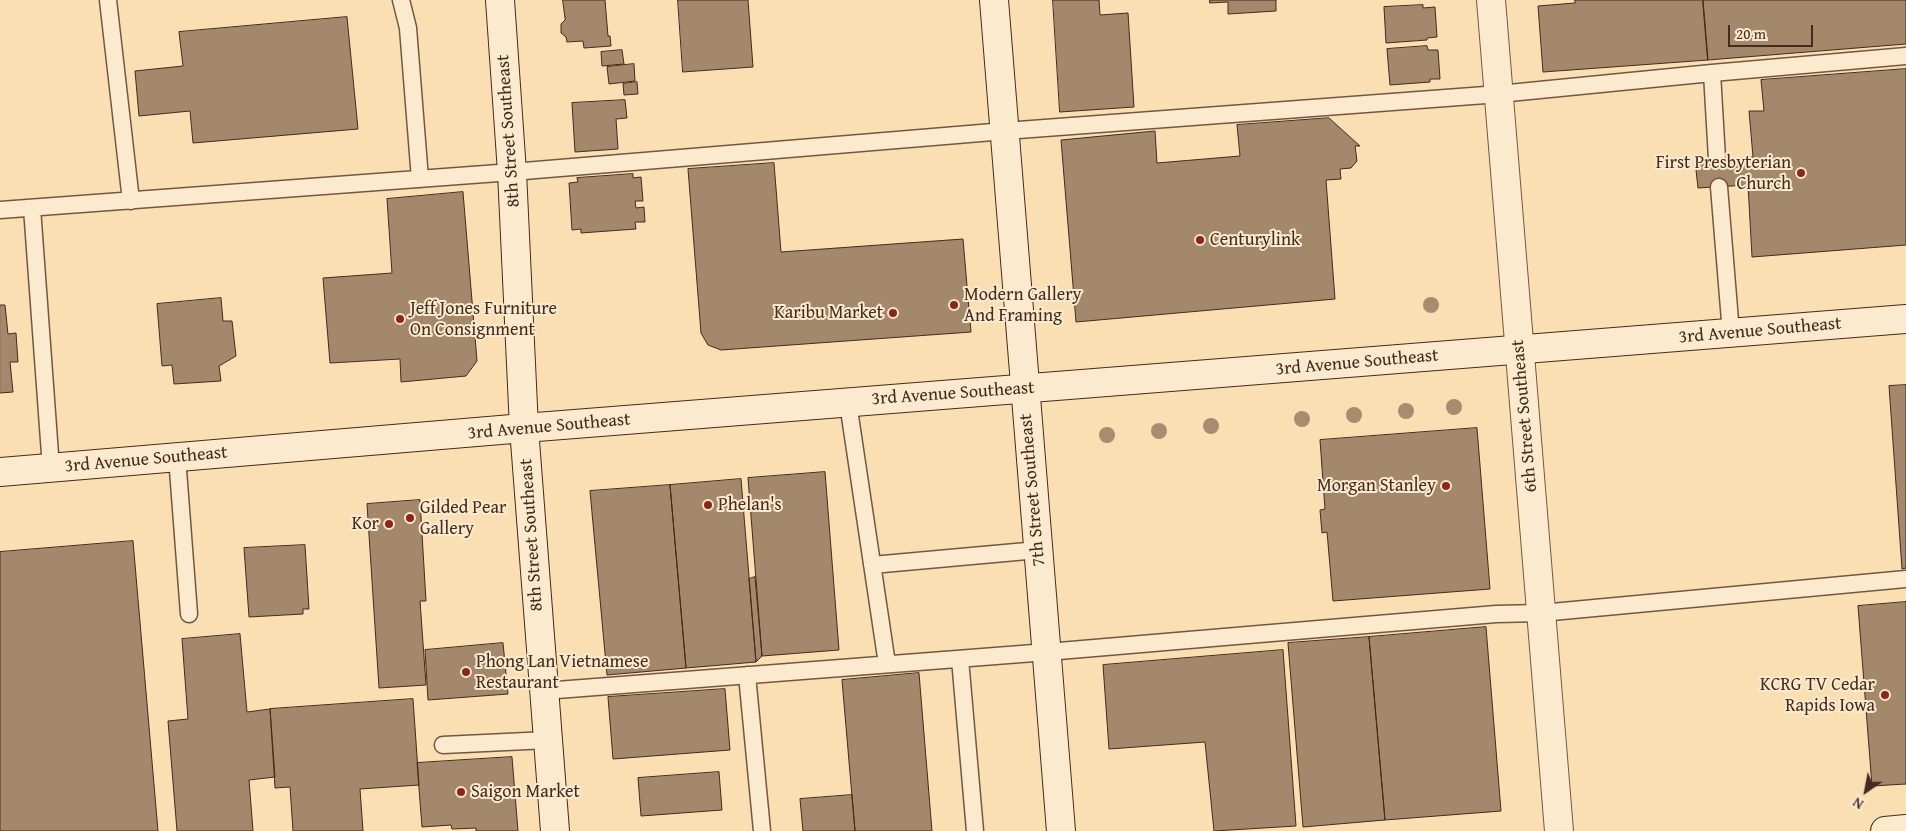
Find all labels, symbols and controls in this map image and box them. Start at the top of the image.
scale bar [1731,15,1816,47]
text: 20 m [1736,23,1766,44]
street label: 8th Street Southeast [493,54,525,208]
place label: First Presbyterian Church [1656,152,1791,194]
marker: First Presbyterian Church [1795,167,1807,179]
place label: Centurylink [1210,229,1300,251]
marker: Centurylink [1194,234,1206,246]
place label: Modern Gallery And Framing [964,284,1082,326]
place label: Jeff Jones Furniture On Consignment [410,298,557,340]
marker: Modern Gallery And Framing [948,299,960,311]
place label: Karibu Market [774,302,883,324]
marker: Karibu Market [887,307,899,319]
marker: Jeff Jones Furniture On Consignment [394,313,406,325]
street label: 3rd Avenue Southeast [1678,313,1842,349]
street label: 6th Street Southeast [1508,339,1542,493]
street label: 3rd Avenue Southeast [1275,345,1439,381]
street label: 3rd Avenue Southeast [871,378,1035,410]
street label: 3rd Avenue Southeast [467,409,631,445]
street label: 7th Street Southeast [1016,413,1050,567]
street label: 3rd Avenue Southeast [64,442,228,478]
street label: 8th Street Southeast [516,458,548,612]
place label: Morgan Stanley [1317,475,1436,497]
marker: Morgan Stanley [1440,480,1452,492]
place label: Phelan's [718,494,782,516]
place label: Gilded Pear Gallery [420,497,506,540]
marker: Phelan's [702,499,714,511]
marker: Gilded Pear Gallery [404,512,416,524]
place label: Kor [352,513,379,535]
marker: Kor [383,518,395,530]
place label: Phong Lan Vietnamese Restaurant [476,651,648,694]
marker: Phong Lan Vietnamese Restaurant [460,666,472,678]
place label: KCRG TV Cedar Rapids Iowa [1760,674,1875,716]
marker: KCRG TV Cedar Rapids Iowa [1879,689,1891,701]
north arrow [1841,766,1891,816]
place label: Saigon Market [471,781,580,803]
marker: Saigon Market [455,786,467,798]
text: N [1848,793,1867,815]

